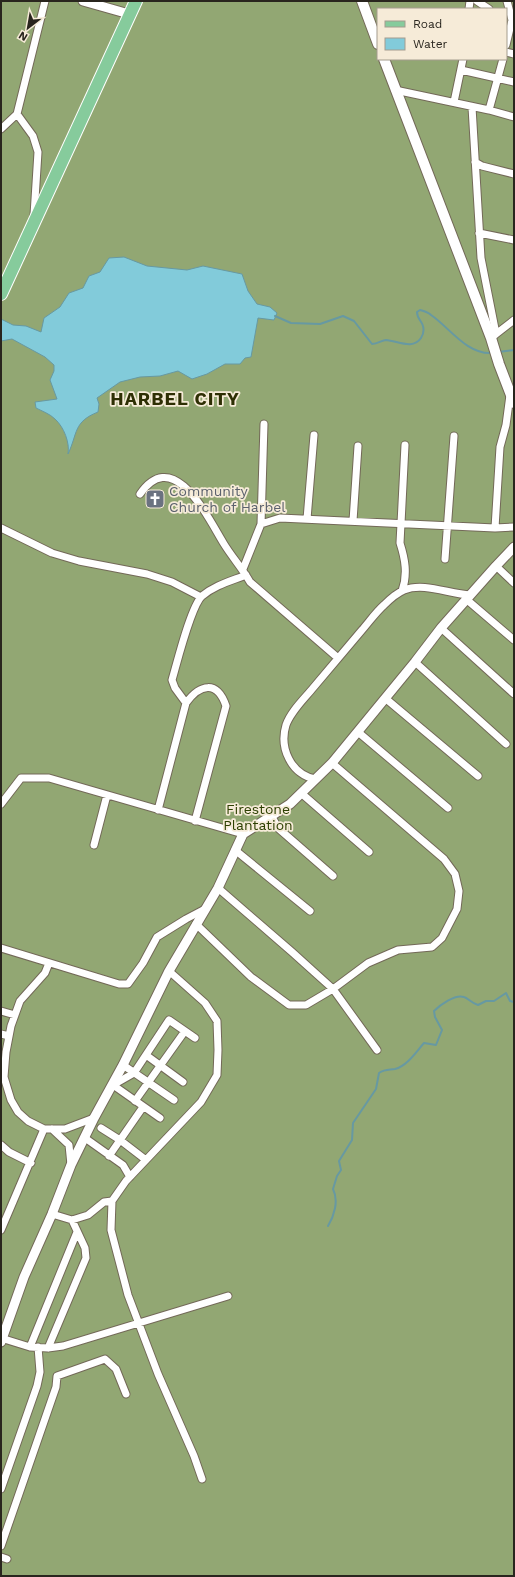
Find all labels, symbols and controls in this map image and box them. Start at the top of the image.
north arrow [8,8,48,48]
legend [377,8,507,60]
text: Road [413,17,442,31]
text: N [16,28,30,44]
text: Water [413,37,448,51]
district label: HARBEL CITY [110,388,240,409]
place label: Community Church of Harbel [169,483,286,515]
church icon: Community Church of Harbel [144,488,166,510]
park label: Firestone Plantation [223,801,293,833]

